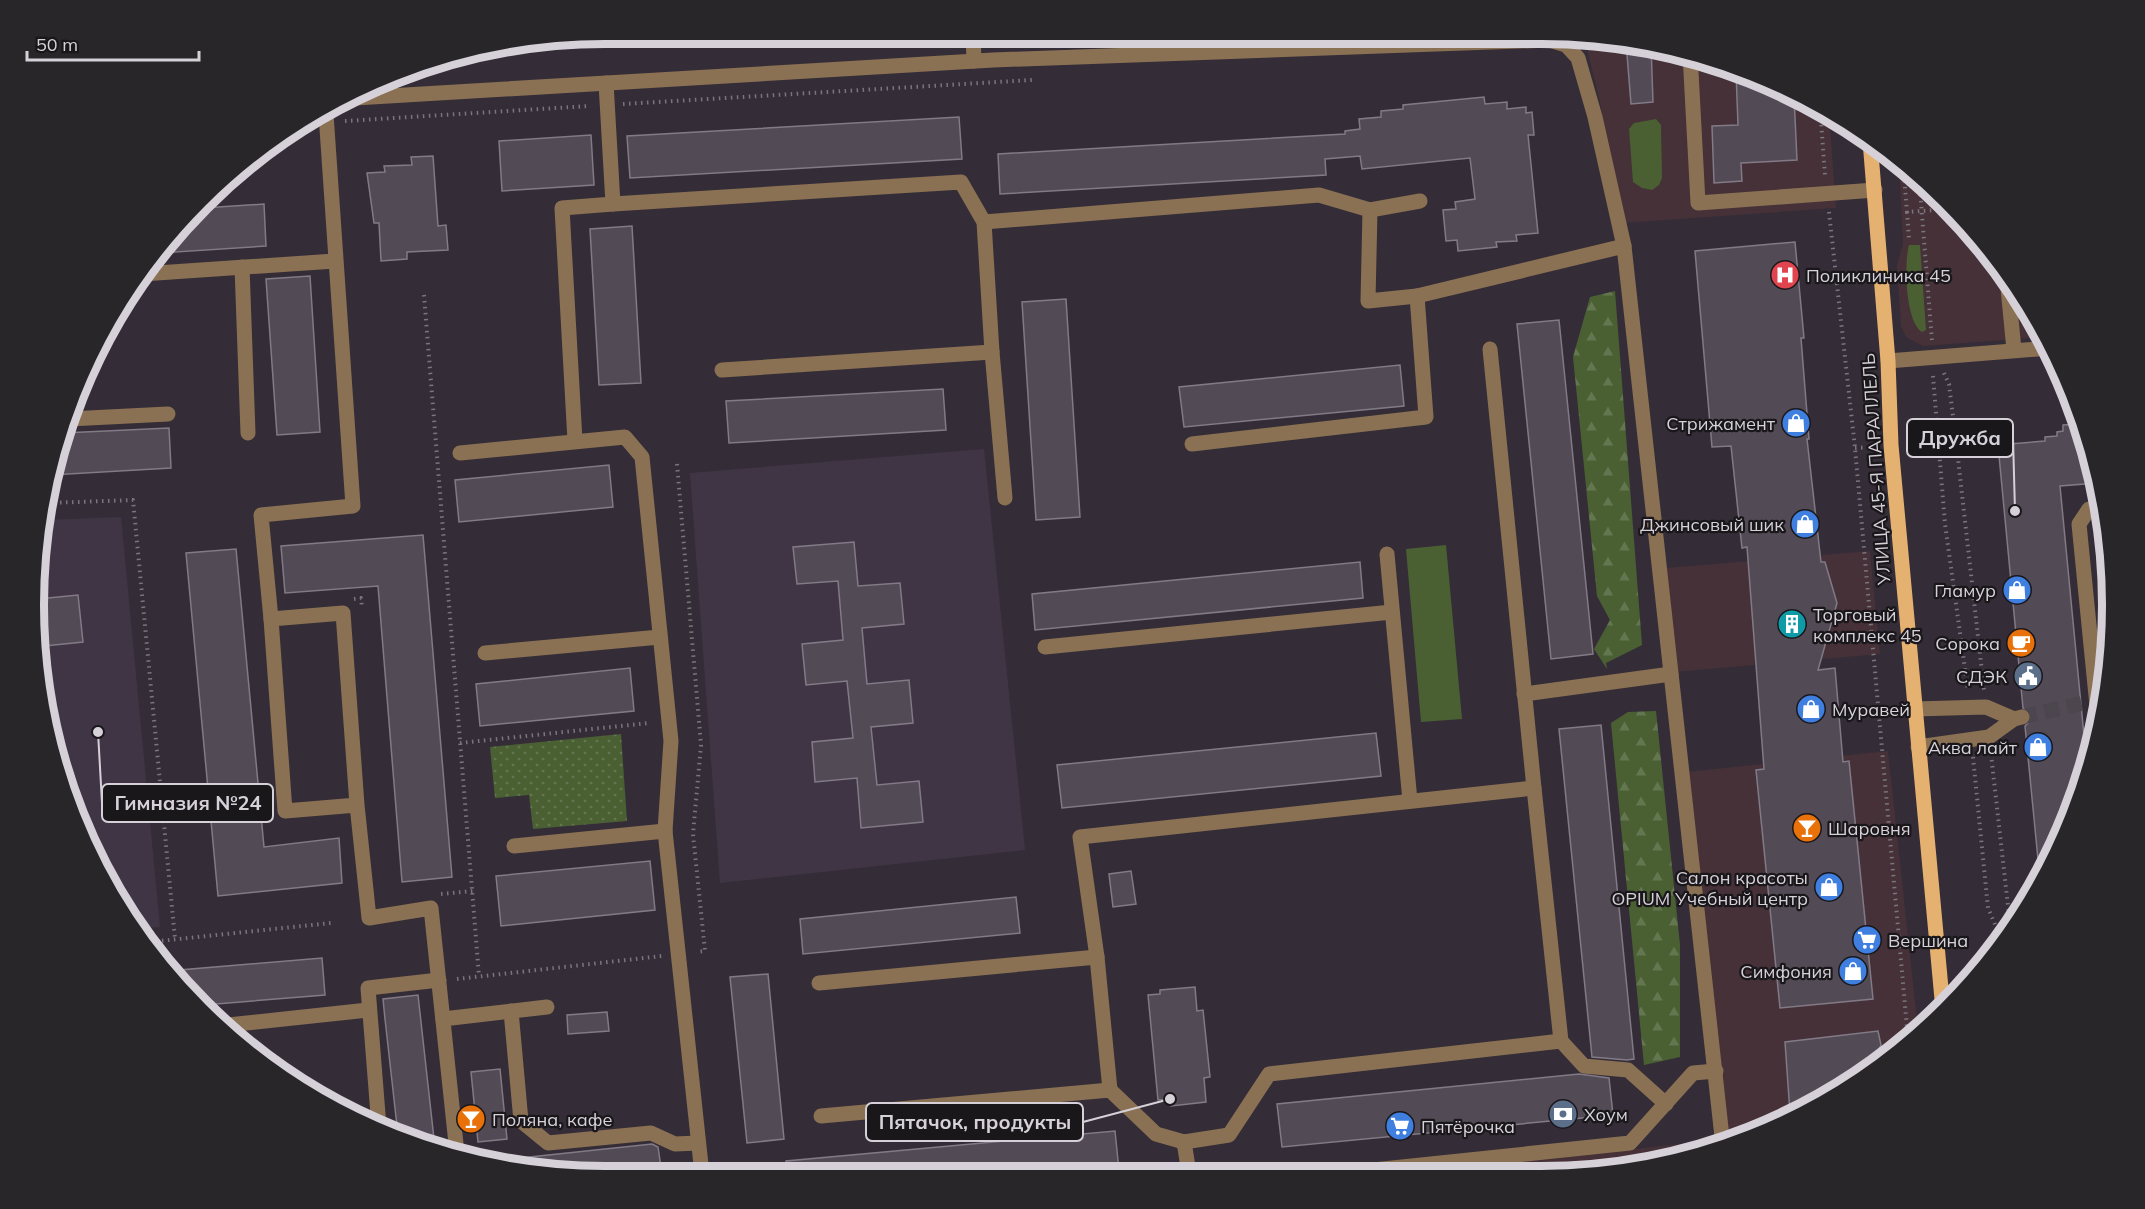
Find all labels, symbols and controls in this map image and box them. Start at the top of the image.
scale bar [27,24,200,62]
text: 50 m [36,33,78,56]
hospital icon: Поликлиника 45 [1769,259,1801,291]
place label: Поликлиника 45 [1806,264,1951,287]
street label: УЛИЦА 45-Я ПАРАЛЛЕЛЬ [1856,352,1896,587]
shop icon: Стрижамент [1780,407,1812,439]
place label: Стрижамент [1666,412,1776,435]
callout: Дружба [1907,419,2013,457]
text: Дружба [1919,425,2001,450]
shop icon: Джинсовый шик [1789,508,1821,540]
place label: Джинсовый шик [1640,513,1784,536]
shop icon: Гламур [2001,574,2033,606]
place label: Гламур [1934,579,1996,602]
place label: Торговый комплекс 45 [1813,603,1922,647]
building icon: Торговый комплекс 45 [1776,608,1808,640]
cafe icon: Сорока [2005,627,2037,659]
place label: Сорока [1935,632,2000,655]
public building icon: СДЭК [2012,660,2044,692]
place label: СДЭК [1956,665,2007,688]
shop icon: Муравей [1795,693,1827,725]
place label: Муравей [1832,698,1910,721]
shop icon: Аква лайт [2022,731,2054,763]
place label: Аква лайт [1928,736,2018,759]
callout: Гимназия №24 [102,784,273,822]
text: Гимназия №24 [114,790,262,815]
bar icon: Шаровня [1791,812,1823,844]
place label: Шаровня [1828,817,1911,840]
place label: Салон красоты OPIUM Учебный центр [1611,866,1808,910]
shop icon: Салон красоты OPIUM Учебный центр [1813,871,1845,903]
supermarket icon: Вершина [1851,924,1883,956]
place label: Вершина [1888,929,1968,952]
shop icon: Симфония [1837,955,1869,987]
place label: Симфония [1740,960,1832,983]
bank icon: Хоум [1547,1098,1579,1130]
bar icon: Поляна, кафе [455,1103,487,1135]
callout: Пятачок, продукты [866,1103,1083,1141]
place label: Хоум [1584,1103,1628,1126]
place label: Поляна, кафе [492,1108,612,1131]
text: Пятачок, продукты [879,1109,1071,1134]
supermarket icon: Пятёрочка [1384,1110,1416,1142]
place label: Пятёрочка [1421,1115,1515,1138]

